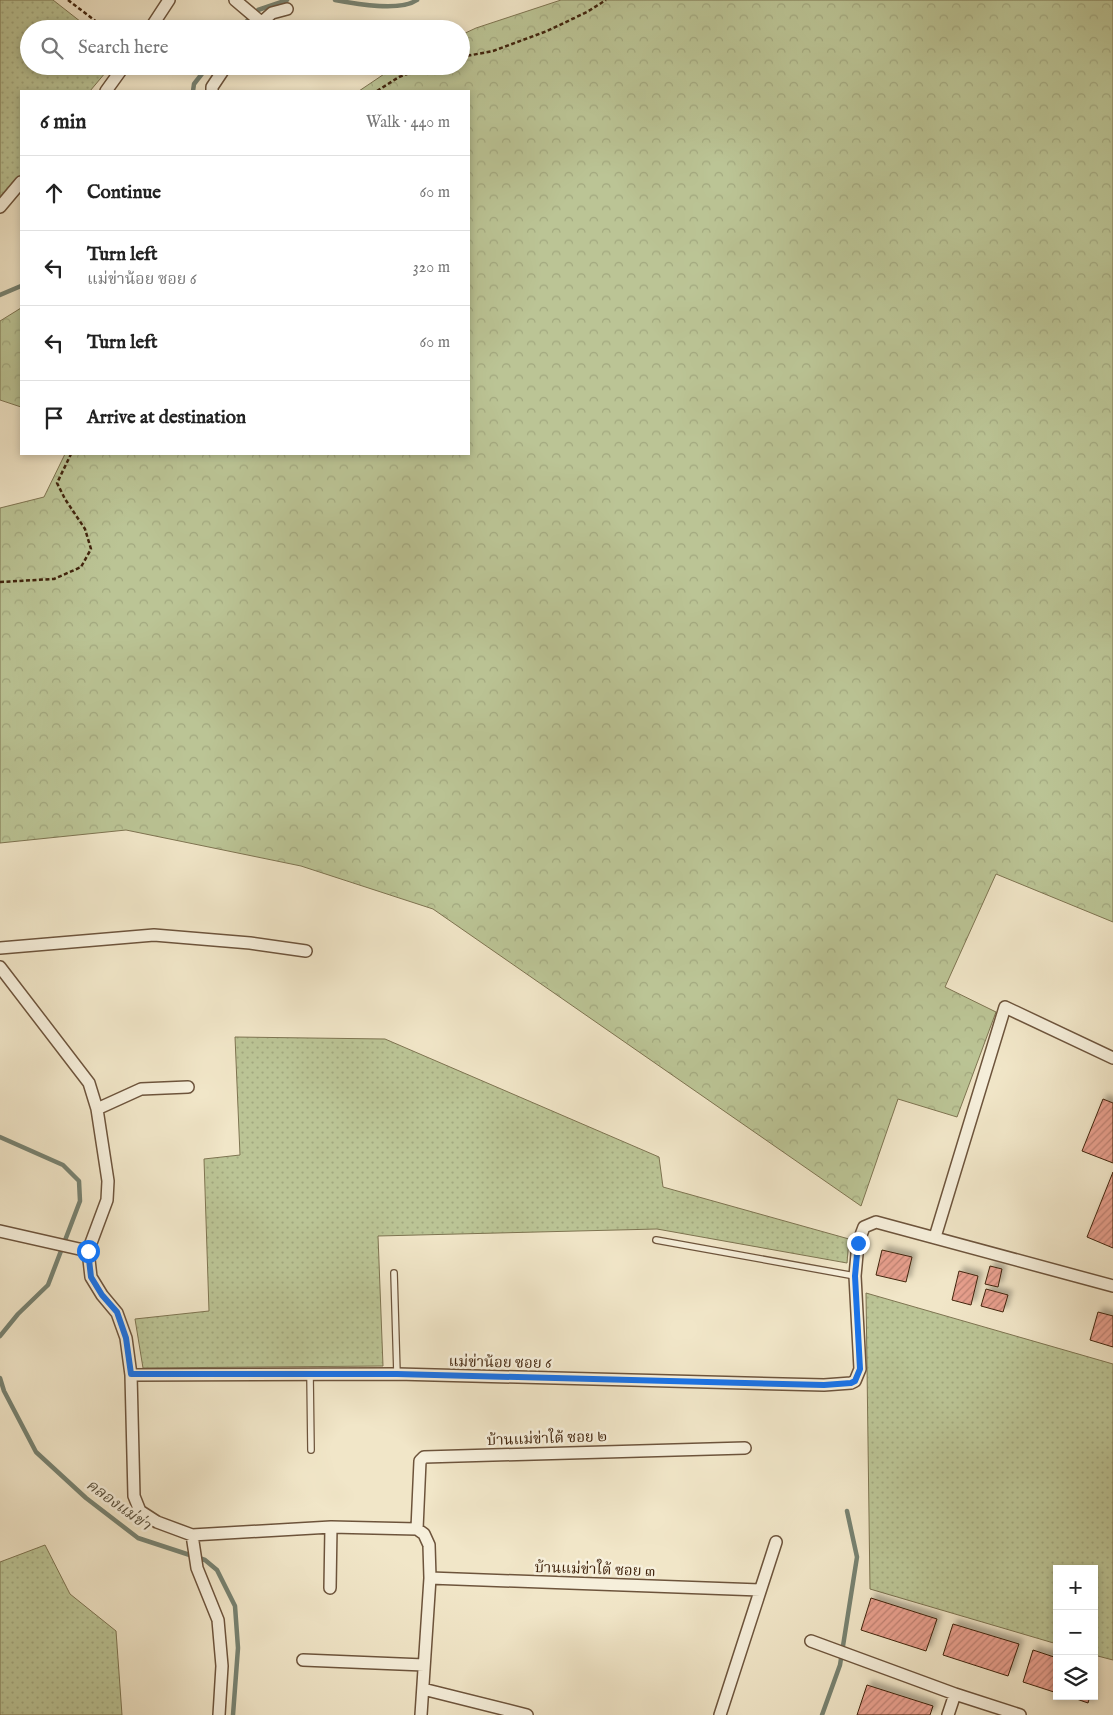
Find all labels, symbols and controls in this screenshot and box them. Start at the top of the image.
search box [20,20,470,75]
icon: search [38,34,66,62]
text: Search here [78,36,169,60]
text: 6 min [40,109,86,136]
text: Walk · 440 m [366,113,450,133]
icon: ahead [40,179,68,207]
text: Continue [87,181,161,205]
text: 60 m [420,183,450,203]
text: Turn left [87,243,158,267]
icon: left [40,254,68,282]
text: 320 m [413,258,450,278]
text: แม่ข่าน้อย ซอย 6 [87,270,197,290]
icon: left [40,329,68,357]
text: Turn left [87,331,158,355]
text: 60 m [420,333,450,353]
icon: arrive [40,404,68,432]
text: Arrive at destination [87,406,246,430]
route end [847,1232,870,1255]
route start [77,1240,100,1263]
street label: แม่ข่าน้อย ซอย 6 [448,1352,552,1373]
street label: บ้านแม่ข่าใต้ ซอย ๒ [486,1425,608,1450]
water label: คลองแม่ข่า [82,1476,155,1536]
street label: บ้านแม่ข่าใต้ ซอย ๓ [534,1556,656,1581]
map controls [1053,1565,1098,1700]
button: + [1053,1565,1098,1610]
button: − [1053,1610,1098,1655]
button: layers [1053,1655,1098,1700]

